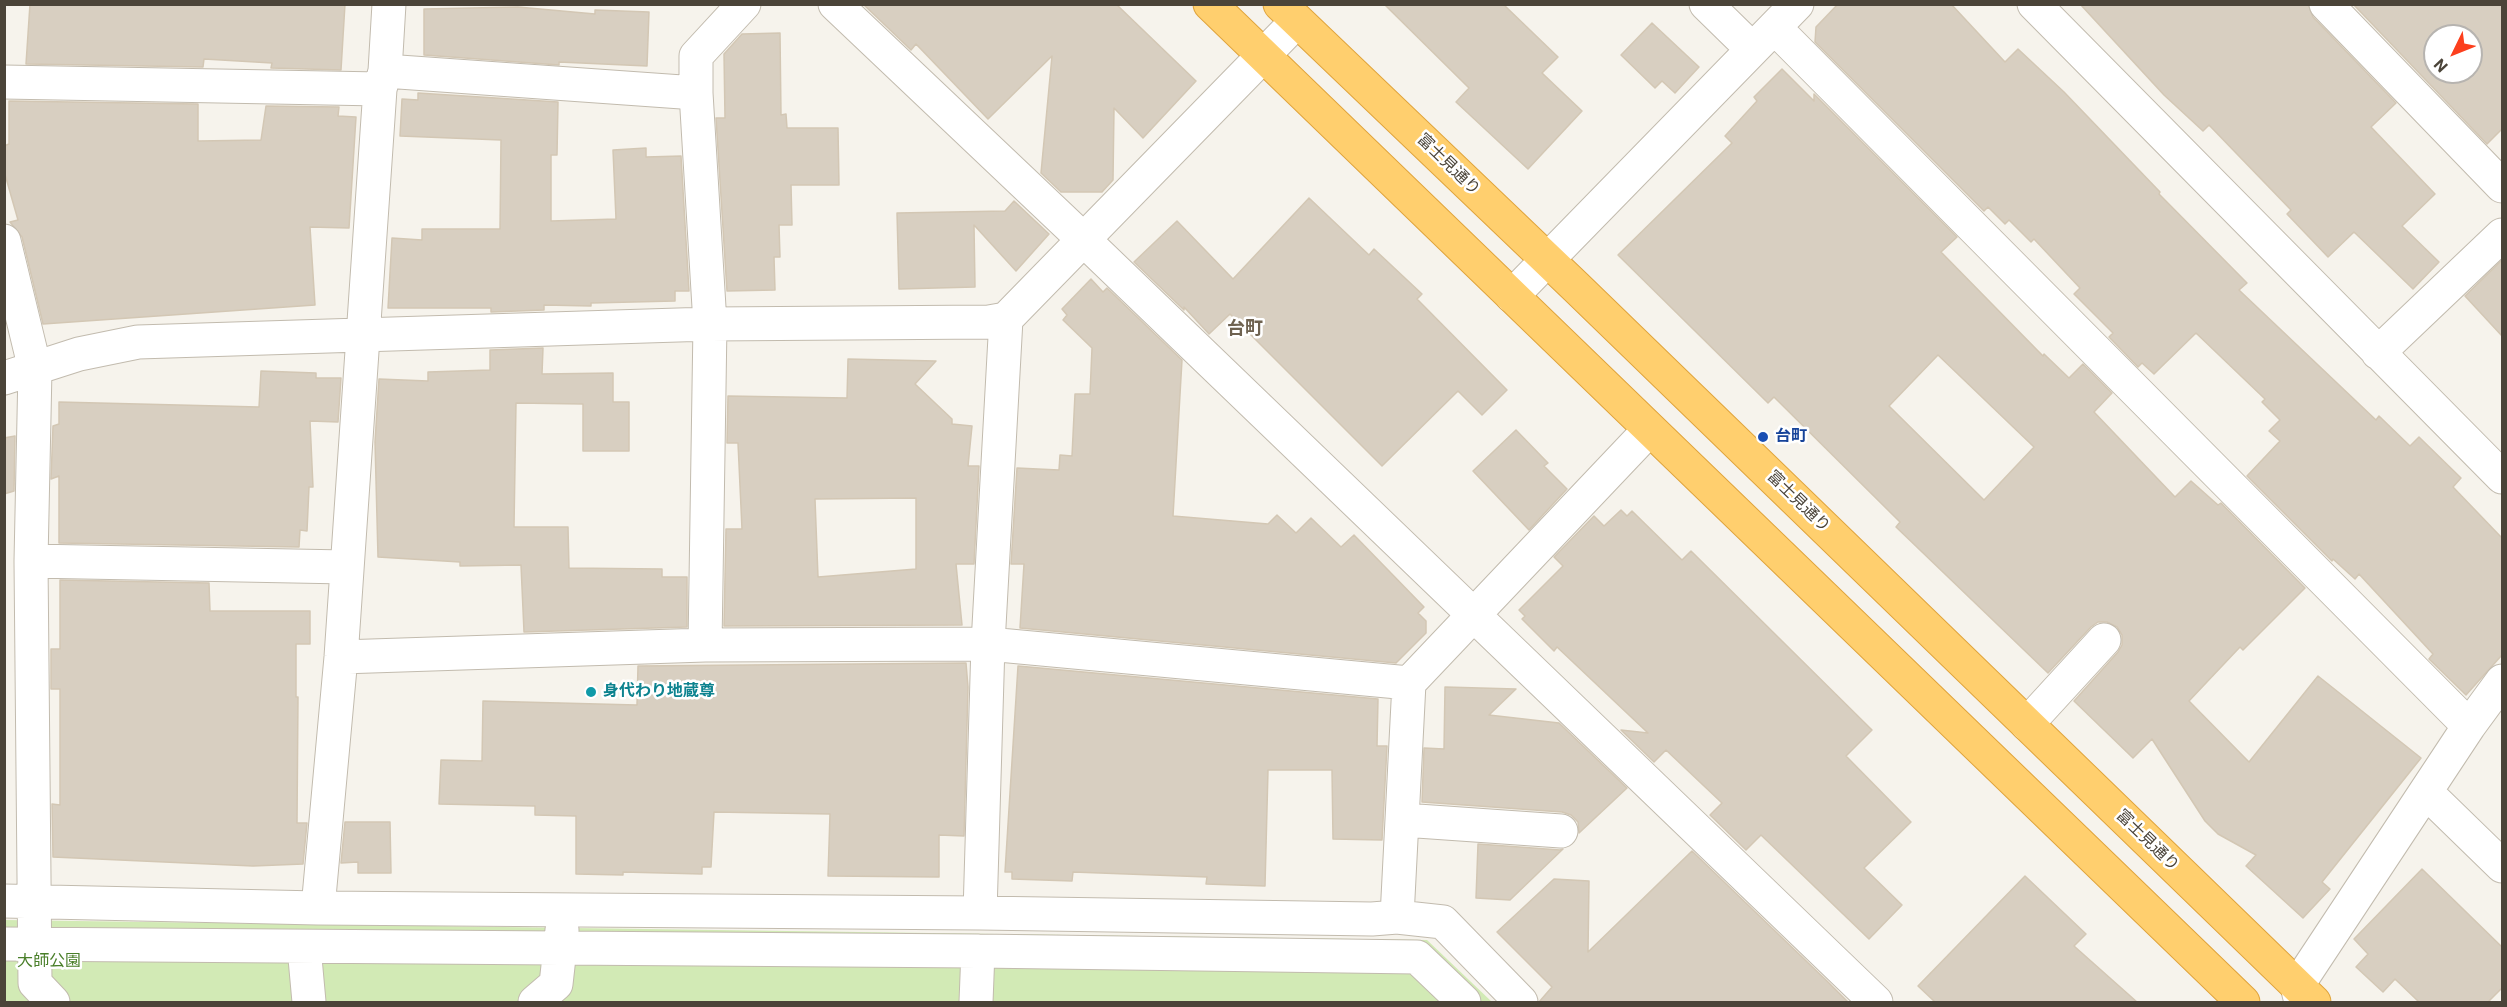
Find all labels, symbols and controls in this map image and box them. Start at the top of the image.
north arrow [2423,24,2483,84]
text: N [2430,55,2452,76]
street label: 富士見通り [1413,130,1483,200]
district label: 台町 [1227,318,1263,340]
place label: 台町 [1775,427,1807,447]
marker: 台町 [1756,430,1770,444]
street label: 富士見通り [1763,467,1833,537]
place label: 身代わり地蔵尊 [603,682,715,702]
marker: 身代わり地蔵尊 [584,685,598,699]
street label: 富士見通り [2112,806,2182,876]
park label: 大師公園 [17,952,81,972]

